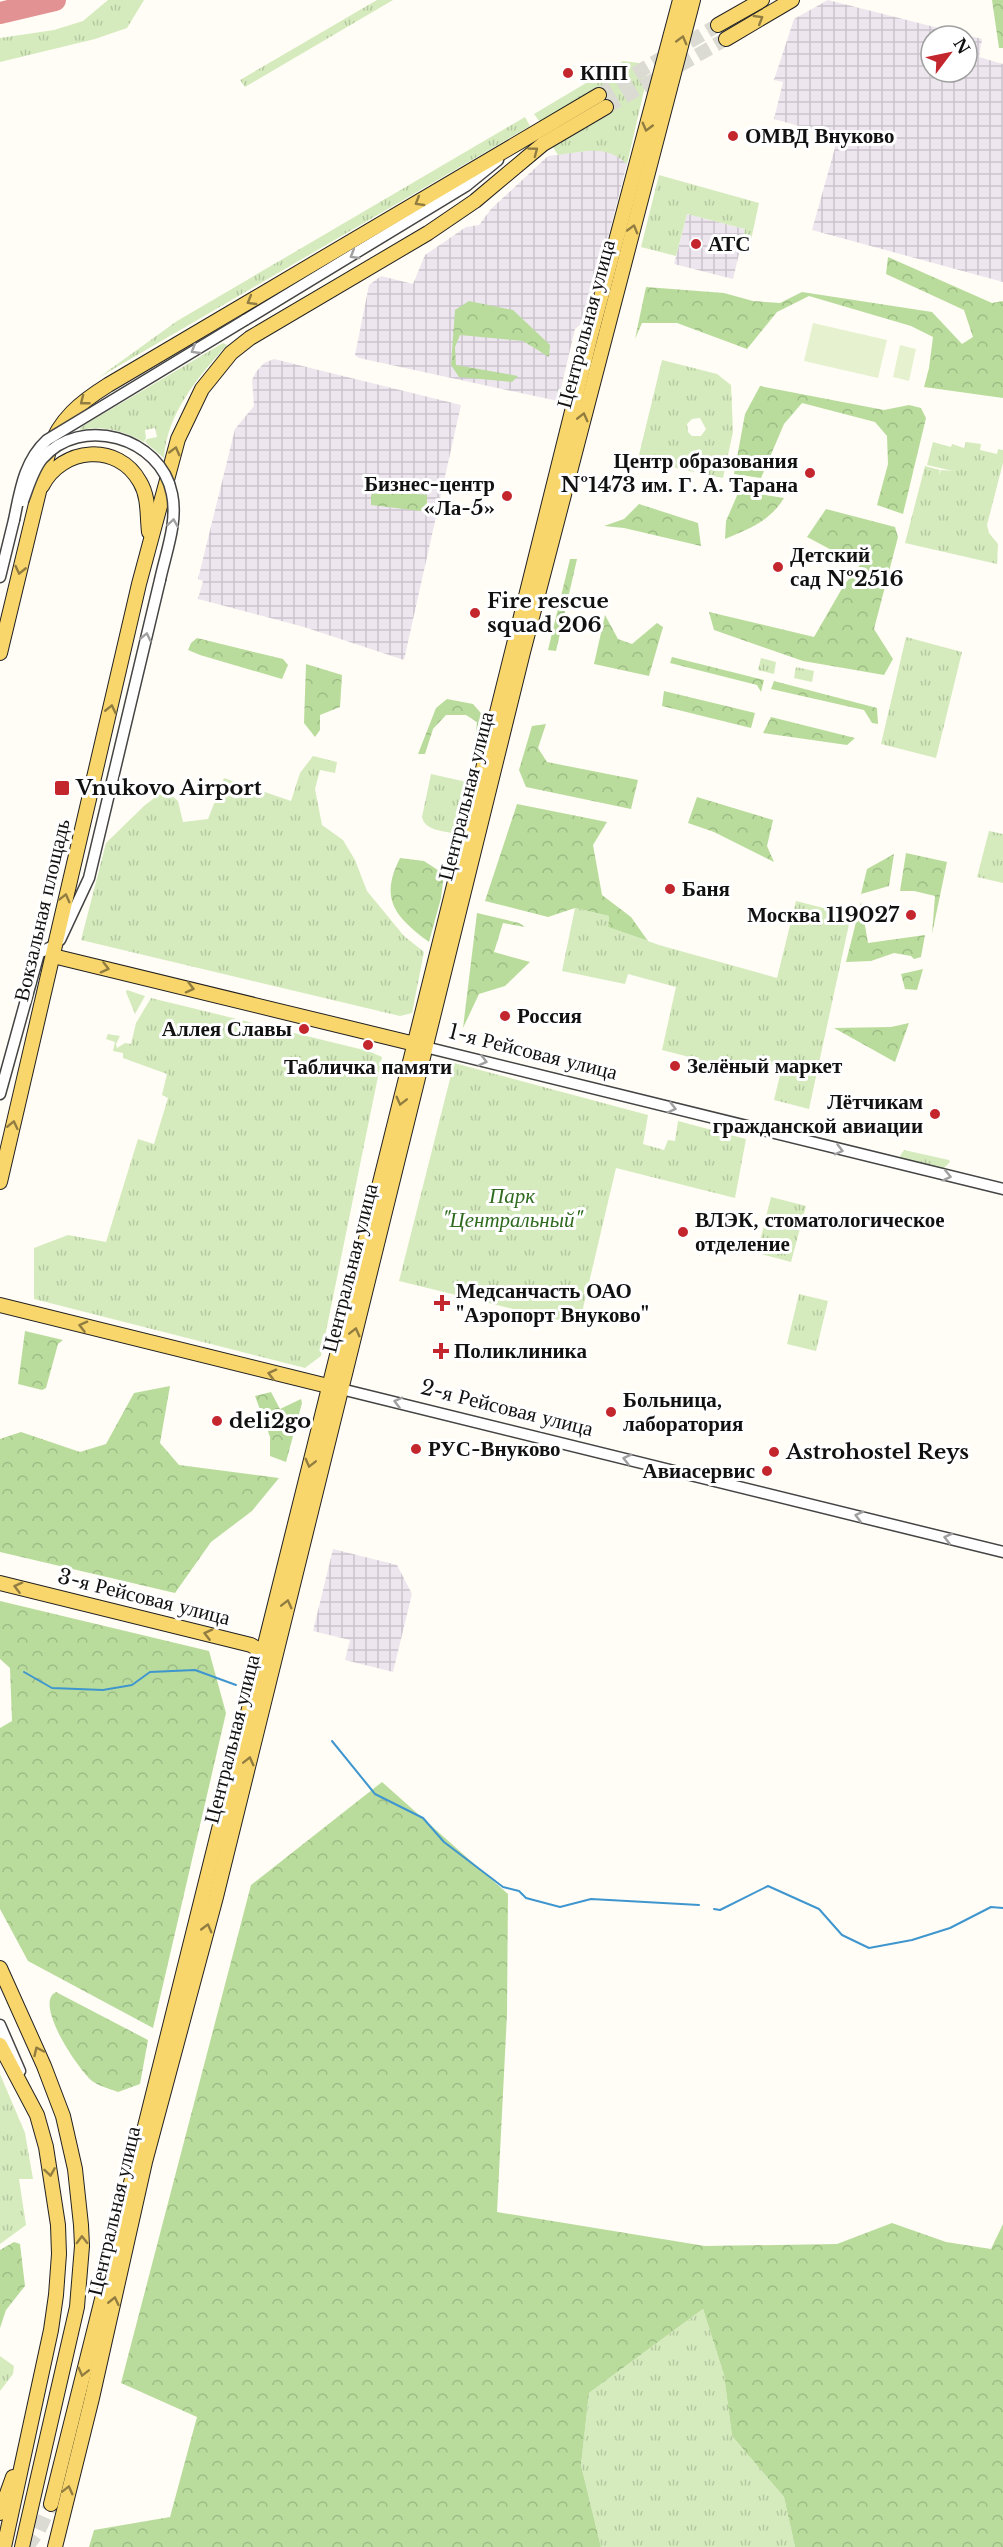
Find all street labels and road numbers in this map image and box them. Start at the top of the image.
street label: Центральная улица [551,236,621,411]
street label: Центральная улица [432,708,500,883]
street label: Вокзальная площадь [8,816,76,1004]
street label: 1-я Рейсовая улица [446,1018,621,1086]
street label: Центральная улица [316,1180,384,1355]
street label: 2-я Рейсовая улица [418,1374,596,1442]
street label: 3-я Рейсовая улица [55,1563,233,1631]
street label: Центральная улица [198,1651,266,1826]
street label: Центральная улица [82,2123,146,2298]

